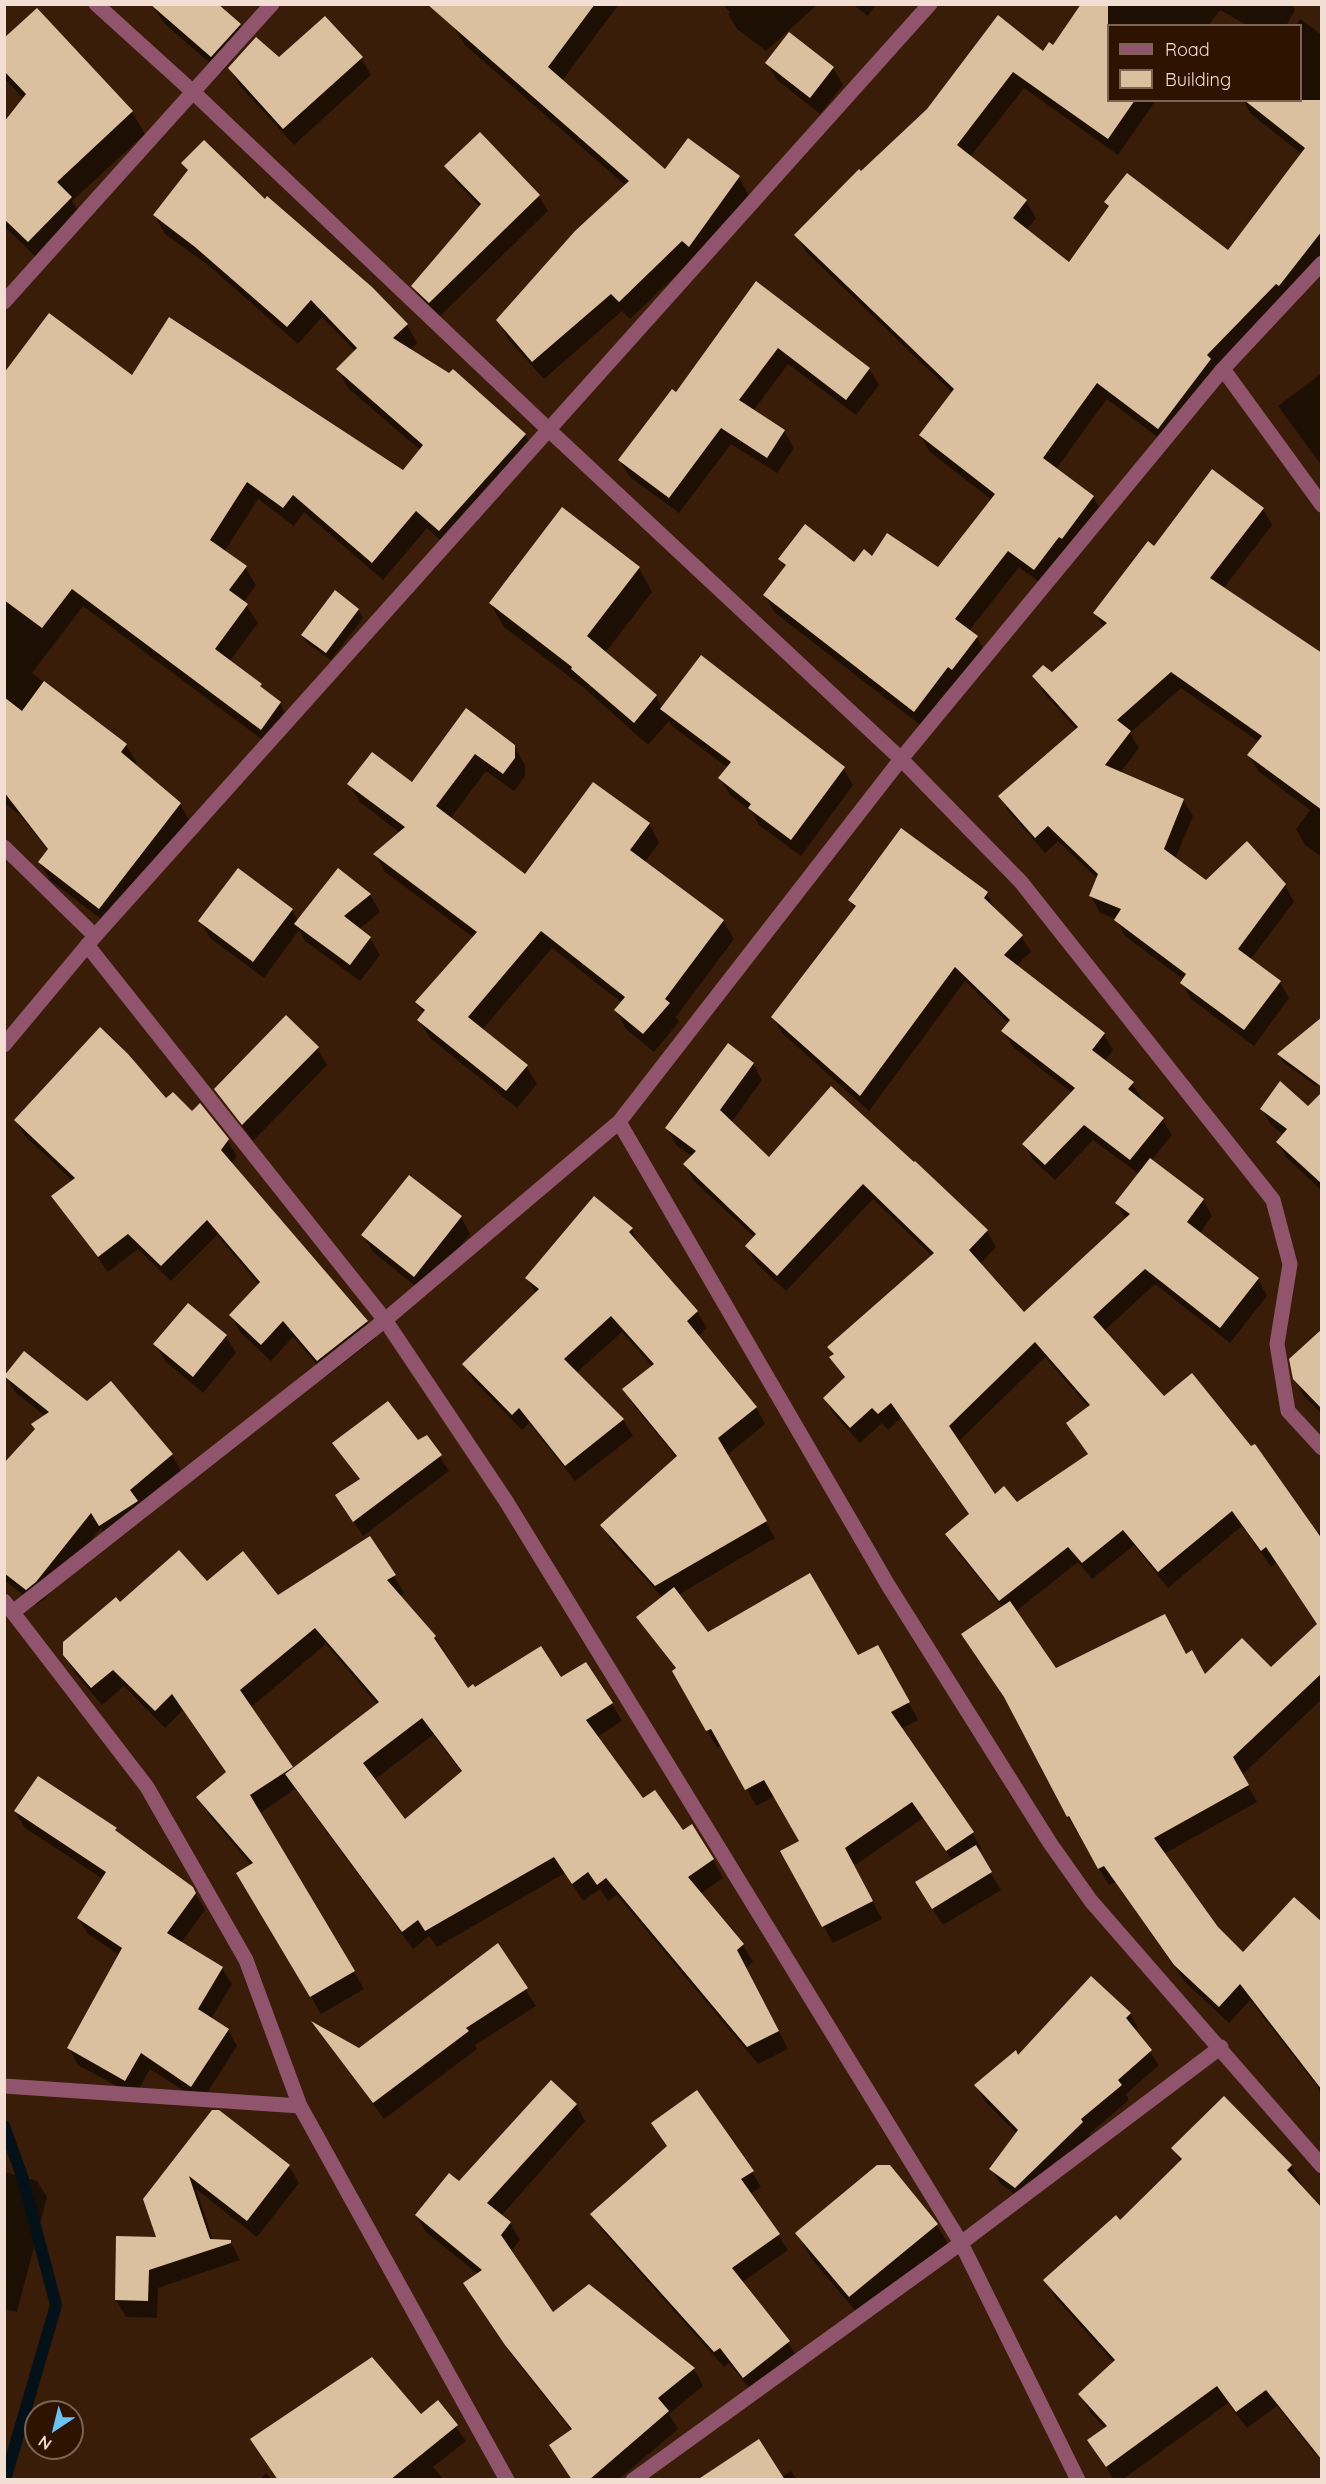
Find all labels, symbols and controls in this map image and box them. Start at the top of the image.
legend [1107,24,1302,102]
text: Road [1165,38,1210,61]
text: Building [1165,68,1231,91]
north arrow [24,2400,84,2460]
text: N [34,2432,55,2455]

